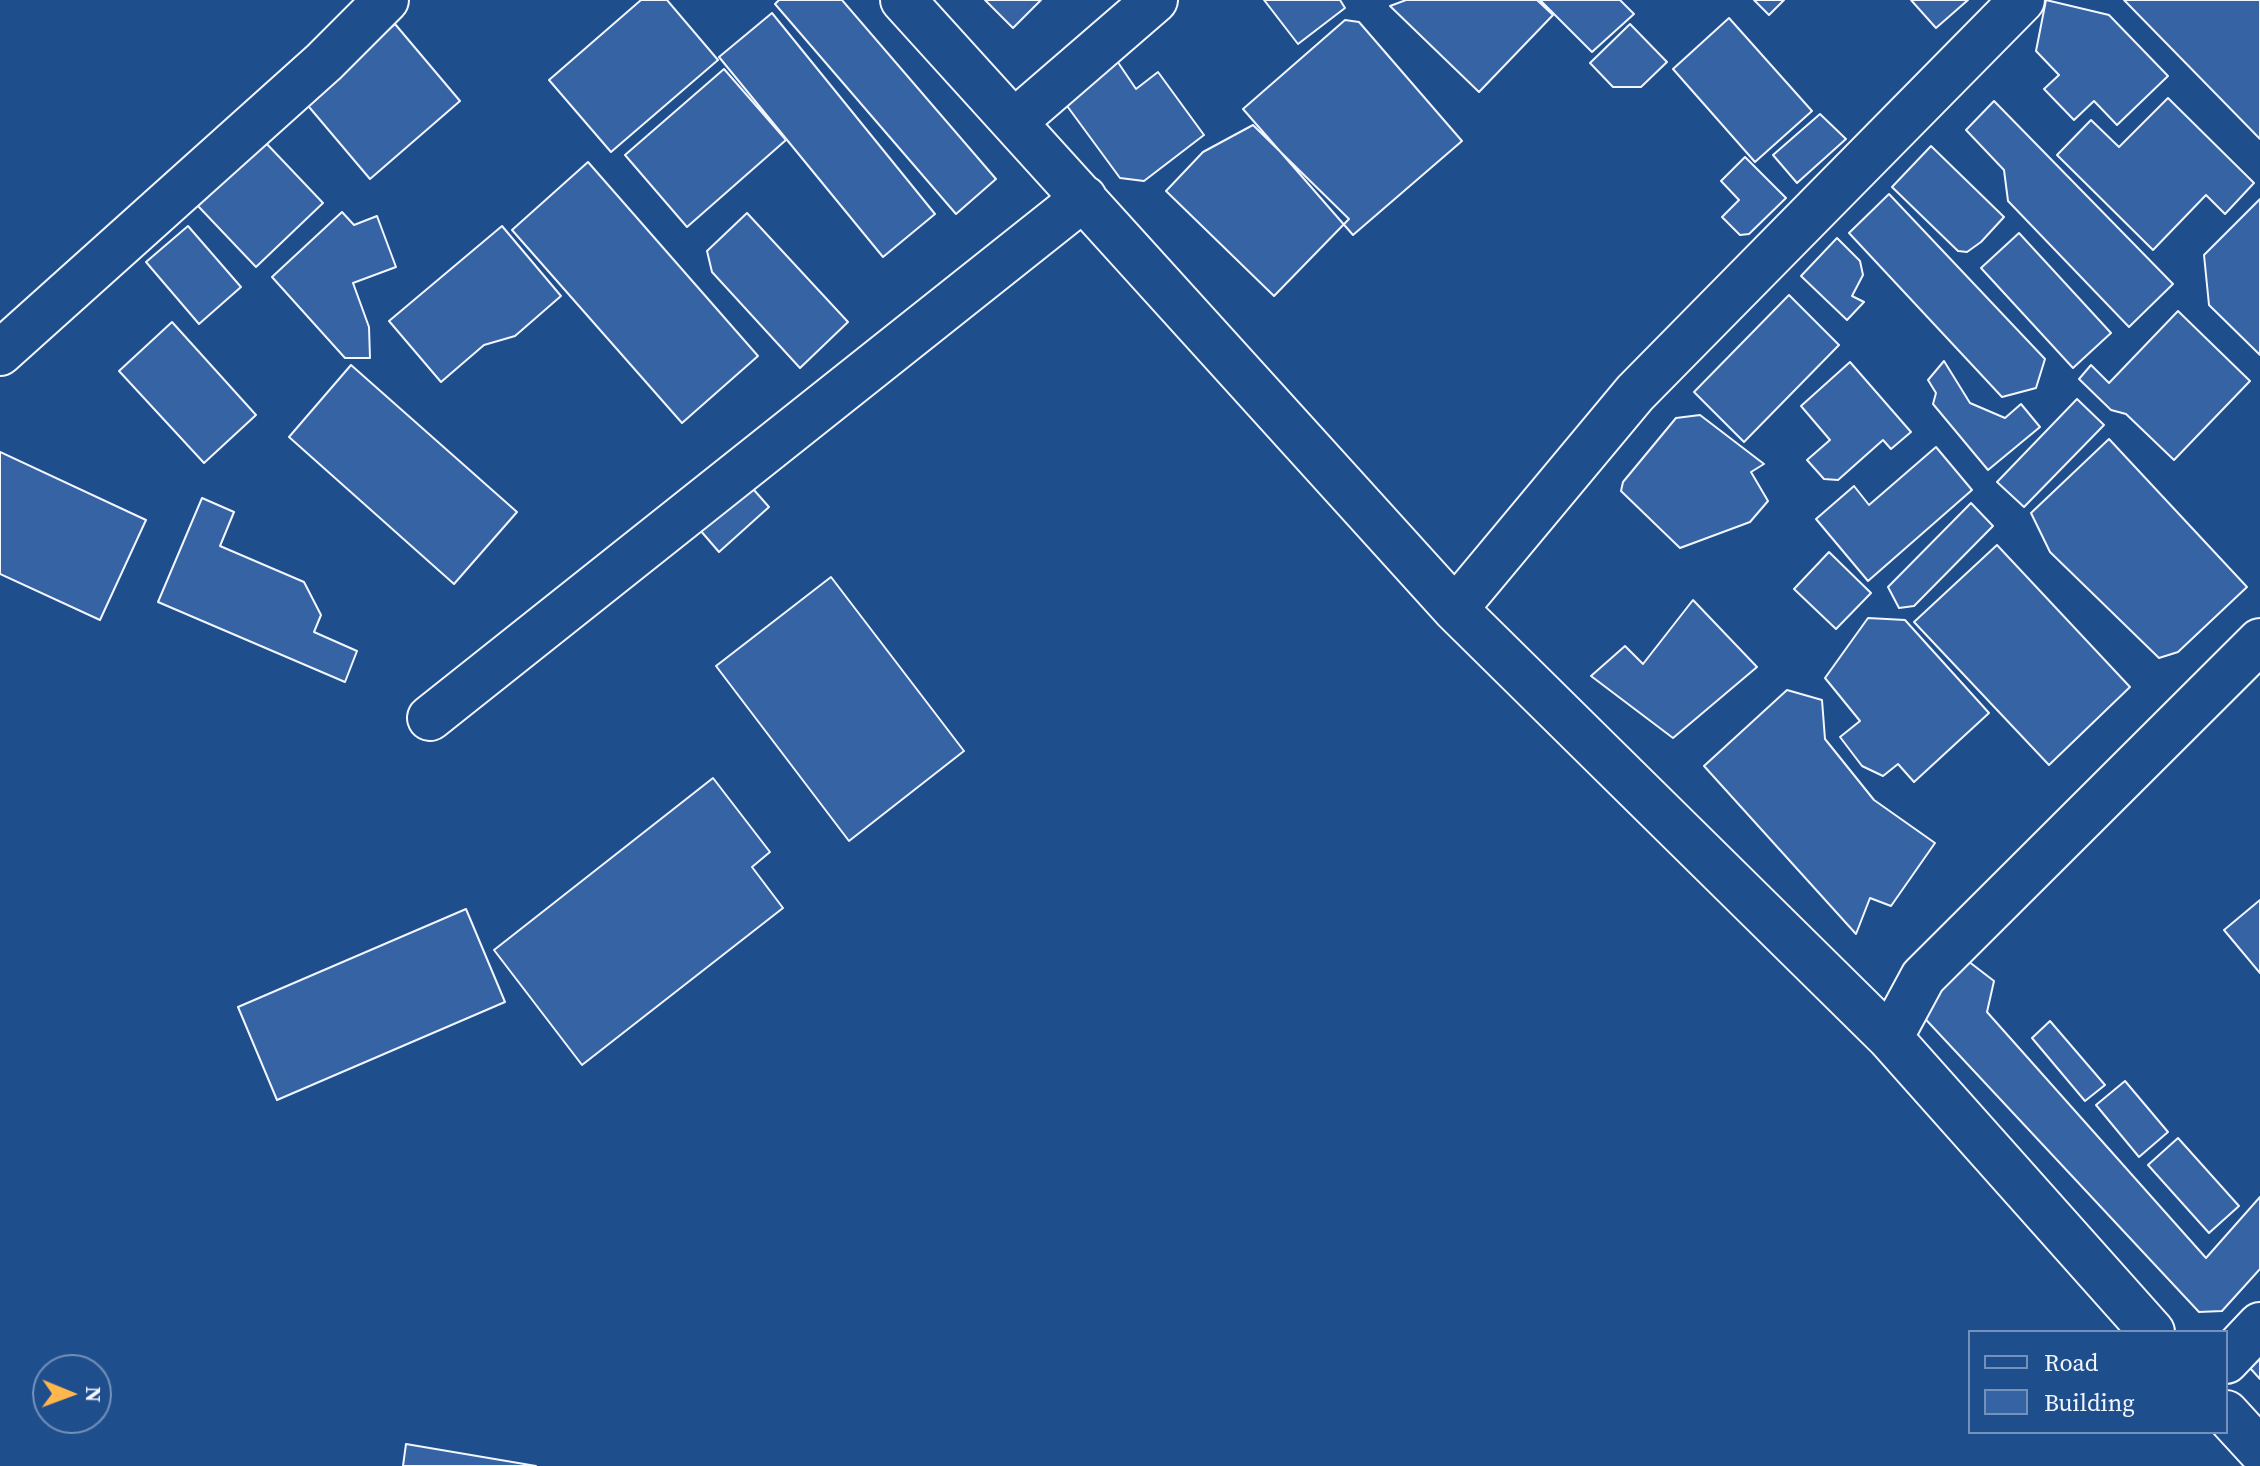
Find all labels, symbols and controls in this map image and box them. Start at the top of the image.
legend [1968,1330,2228,1434]
text: Road [2044,1346,2098,1379]
north arrow [32,1354,112,1434]
text: N [79,1386,109,1403]
text: Building [2044,1386,2135,1419]

